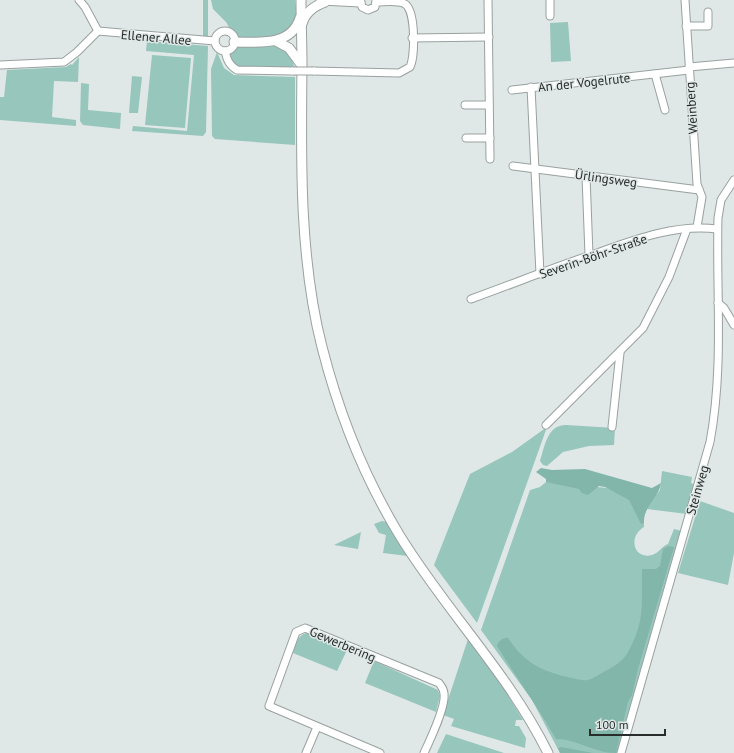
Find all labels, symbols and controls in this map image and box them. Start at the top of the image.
street label: Ellener Allee [120,26,192,49]
street label: An der Vogelrute [537,69,631,96]
street label: Weinberg [681,81,702,135]
street label: Ürlingsweg [574,166,638,191]
street label: Severin-Böhr-Straße [537,230,649,283]
street label: Steinweg [682,463,713,517]
street label: Gewerbering [307,623,379,666]
scale bar [590,711,665,737]
text: 100 m [596,717,629,732]

